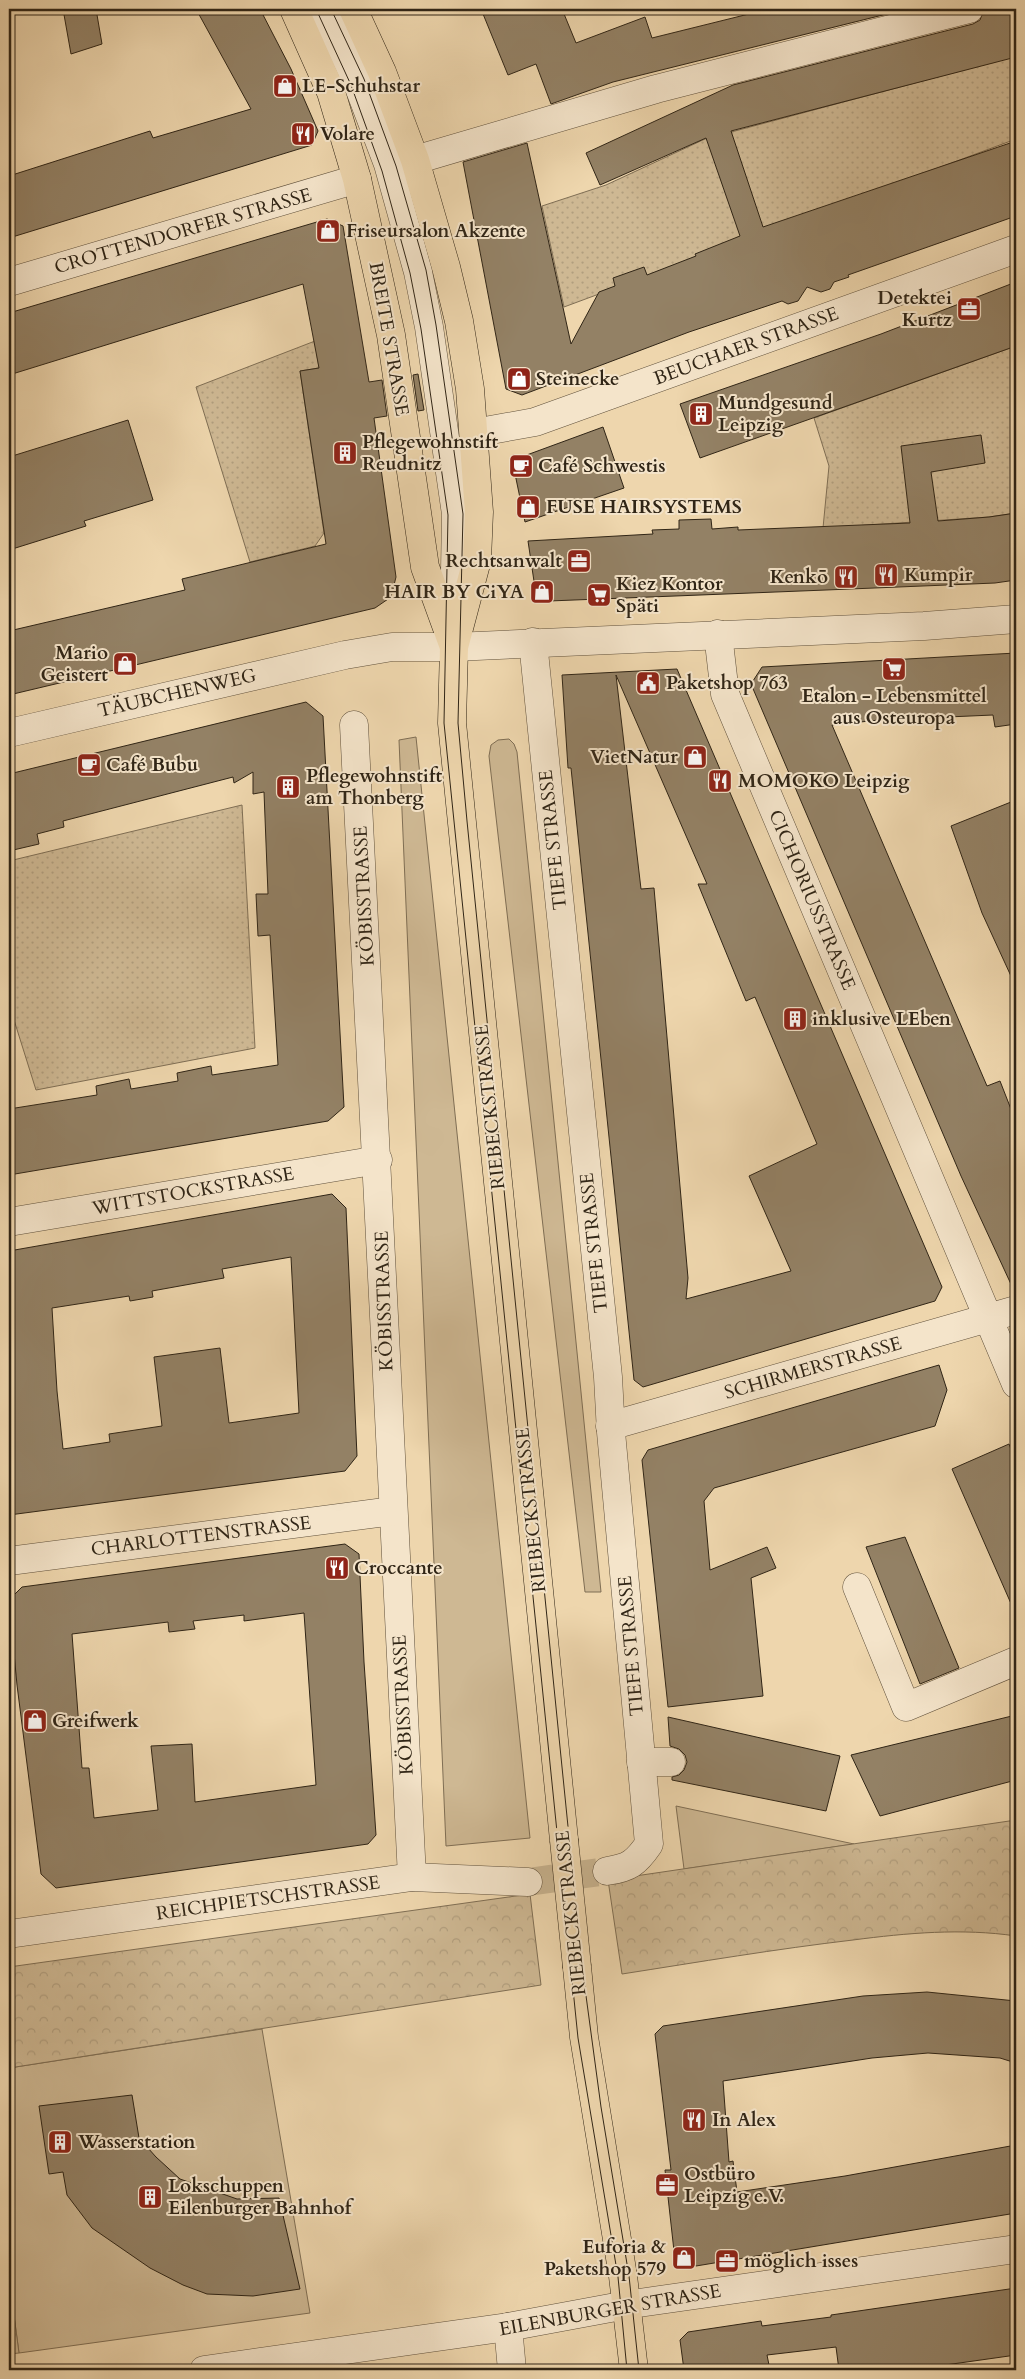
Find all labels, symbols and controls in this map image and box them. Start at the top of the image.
shop icon: LE-Schuhstar [272,73,298,99]
place label: LE-Schuhstar [302,73,420,99]
restaurant icon: Volare [290,121,316,147]
place label: Volare [320,121,375,147]
street label: CROTTENDORFER STRASSE [51,182,315,280]
shop icon: Friseursalon Akzente [315,218,341,244]
place label: Friseursalon Akzente [346,218,526,244]
street label: BREITE STRASSE [363,260,415,418]
place label: Detektei Kurtz [877,285,953,333]
office icon: Detektei Kurtz [956,296,982,322]
street label: BEUCHAER STRASSE [650,300,842,392]
shop icon: Steinecke [506,366,532,392]
place label: Steinecke [536,366,619,392]
place label: Mundgesund Leipzig [718,390,833,438]
building icon: Mundgesund Leipzig [688,401,714,427]
place label: Pflegewohnstift Reudnitz [362,429,498,477]
building icon: Pflegewohnstift Reudnitz [332,440,358,466]
cafe icon: Café Schwestis [508,453,534,479]
place label: Café Schwestis [538,453,665,479]
shop icon: FUSE HAIRSYSTEMS [515,494,541,520]
place label: FUSE HAIRSYSTEMS [546,494,742,520]
place label: Rechtsanwalt [445,548,562,574]
office icon: Rechtsanwalt [566,548,592,574]
restaurant icon: Kumpir [873,562,899,588]
place label: Kumpir [904,562,973,588]
place label: Kenkō [770,564,828,590]
restaurant icon: Kenkō [833,564,859,590]
place label: Kiez Kontor Späti [616,571,723,619]
place label: HAIR BY CiYA [384,579,525,605]
shop icon: HAIR BY CiYA [529,579,555,605]
supermarket icon: Kiez Kontor Späti [586,582,612,608]
place label: Mario Geistert [40,640,108,688]
shop icon: Mario Geistert [112,651,138,677]
supermarket icon: Etalon - Lebensmittel aus Osteuropa [881,656,907,682]
street label: TÄUBCHENWEG [95,662,259,724]
public building icon: Paketshop 763 [635,670,661,696]
place label: Paketshop 763 [666,670,788,696]
place label: Etalon - Lebensmittel aus Osteuropa [801,683,987,731]
place label: VietNatur [590,744,678,770]
shop icon: VietNatur [682,744,708,770]
cafe icon: Café Bubu [76,752,102,778]
place label: Café Bubu [106,752,198,778]
place label: Pflegewohnstift am Thonberg [306,763,442,811]
restaurant icon: MOMOKO Leipzig [707,768,733,794]
place label: MOMOKO Leipzig [738,768,910,794]
street label: TIEFE STRASSE [533,769,573,911]
building icon: Pflegewohnstift am Thonberg [275,774,301,800]
street label: CICHORIUSSTRASSE [762,806,862,994]
street label: KÖBISSTRASSE [347,825,381,967]
building icon: inklusive LEben [782,1006,808,1032]
place label: inklusive LEben [812,1006,952,1032]
street label: RIEBECKSTRASSE [468,1023,512,1191]
street label: WITTSTOCKSTRASSE [89,1160,296,1222]
street label: TIEFE STRASSE [574,1172,614,1314]
street label: KÖBISSTRASSE [369,1230,399,1372]
street label: SCHIRMERSTRASSE [721,1330,905,1406]
street label: RIEBECKSTRASSE [509,1426,553,1594]
street label: CHARLOTTENSTRASSE [89,1510,313,1562]
restaurant icon: Croccante [324,1555,350,1581]
place label: Croccante [354,1555,443,1581]
street label: TIEFE STRASSE [612,1575,650,1717]
street label: KÖBISSTRASSE [386,1634,420,1776]
shop icon: Greifwerk [22,1708,48,1734]
place label: Greifwerk [52,1708,139,1734]
street label: RIEBECKSTRASSE [549,1829,593,1997]
street label: REICHPIETSCHSTRASSE [154,1869,382,1927]
restaurant icon: In Alex [681,2107,707,2133]
place label: In Alex [712,2107,777,2133]
building icon: Wasserstation [47,2129,73,2155]
place label: Wasserstation [77,2129,196,2155]
place label: Ostbüro Leipzig e.V. [684,2161,784,2209]
office icon: Ostbüro Leipzig e.V. [654,2172,680,2198]
place label: Lokschuppen Eilenburger Bahnhof [168,2173,355,2221]
building icon: Lokschuppen Eilenburger Bahnhof [137,2184,163,2210]
place label: Euforia & Paketshop 579 [544,2234,666,2282]
shop icon: Euforia & Paketshop 579 [671,2245,697,2271]
office icon: möglich isses [714,2248,740,2274]
place label: möglich isses [744,2248,858,2274]
street label: EILENBURGER STRASSE [497,2278,723,2342]

